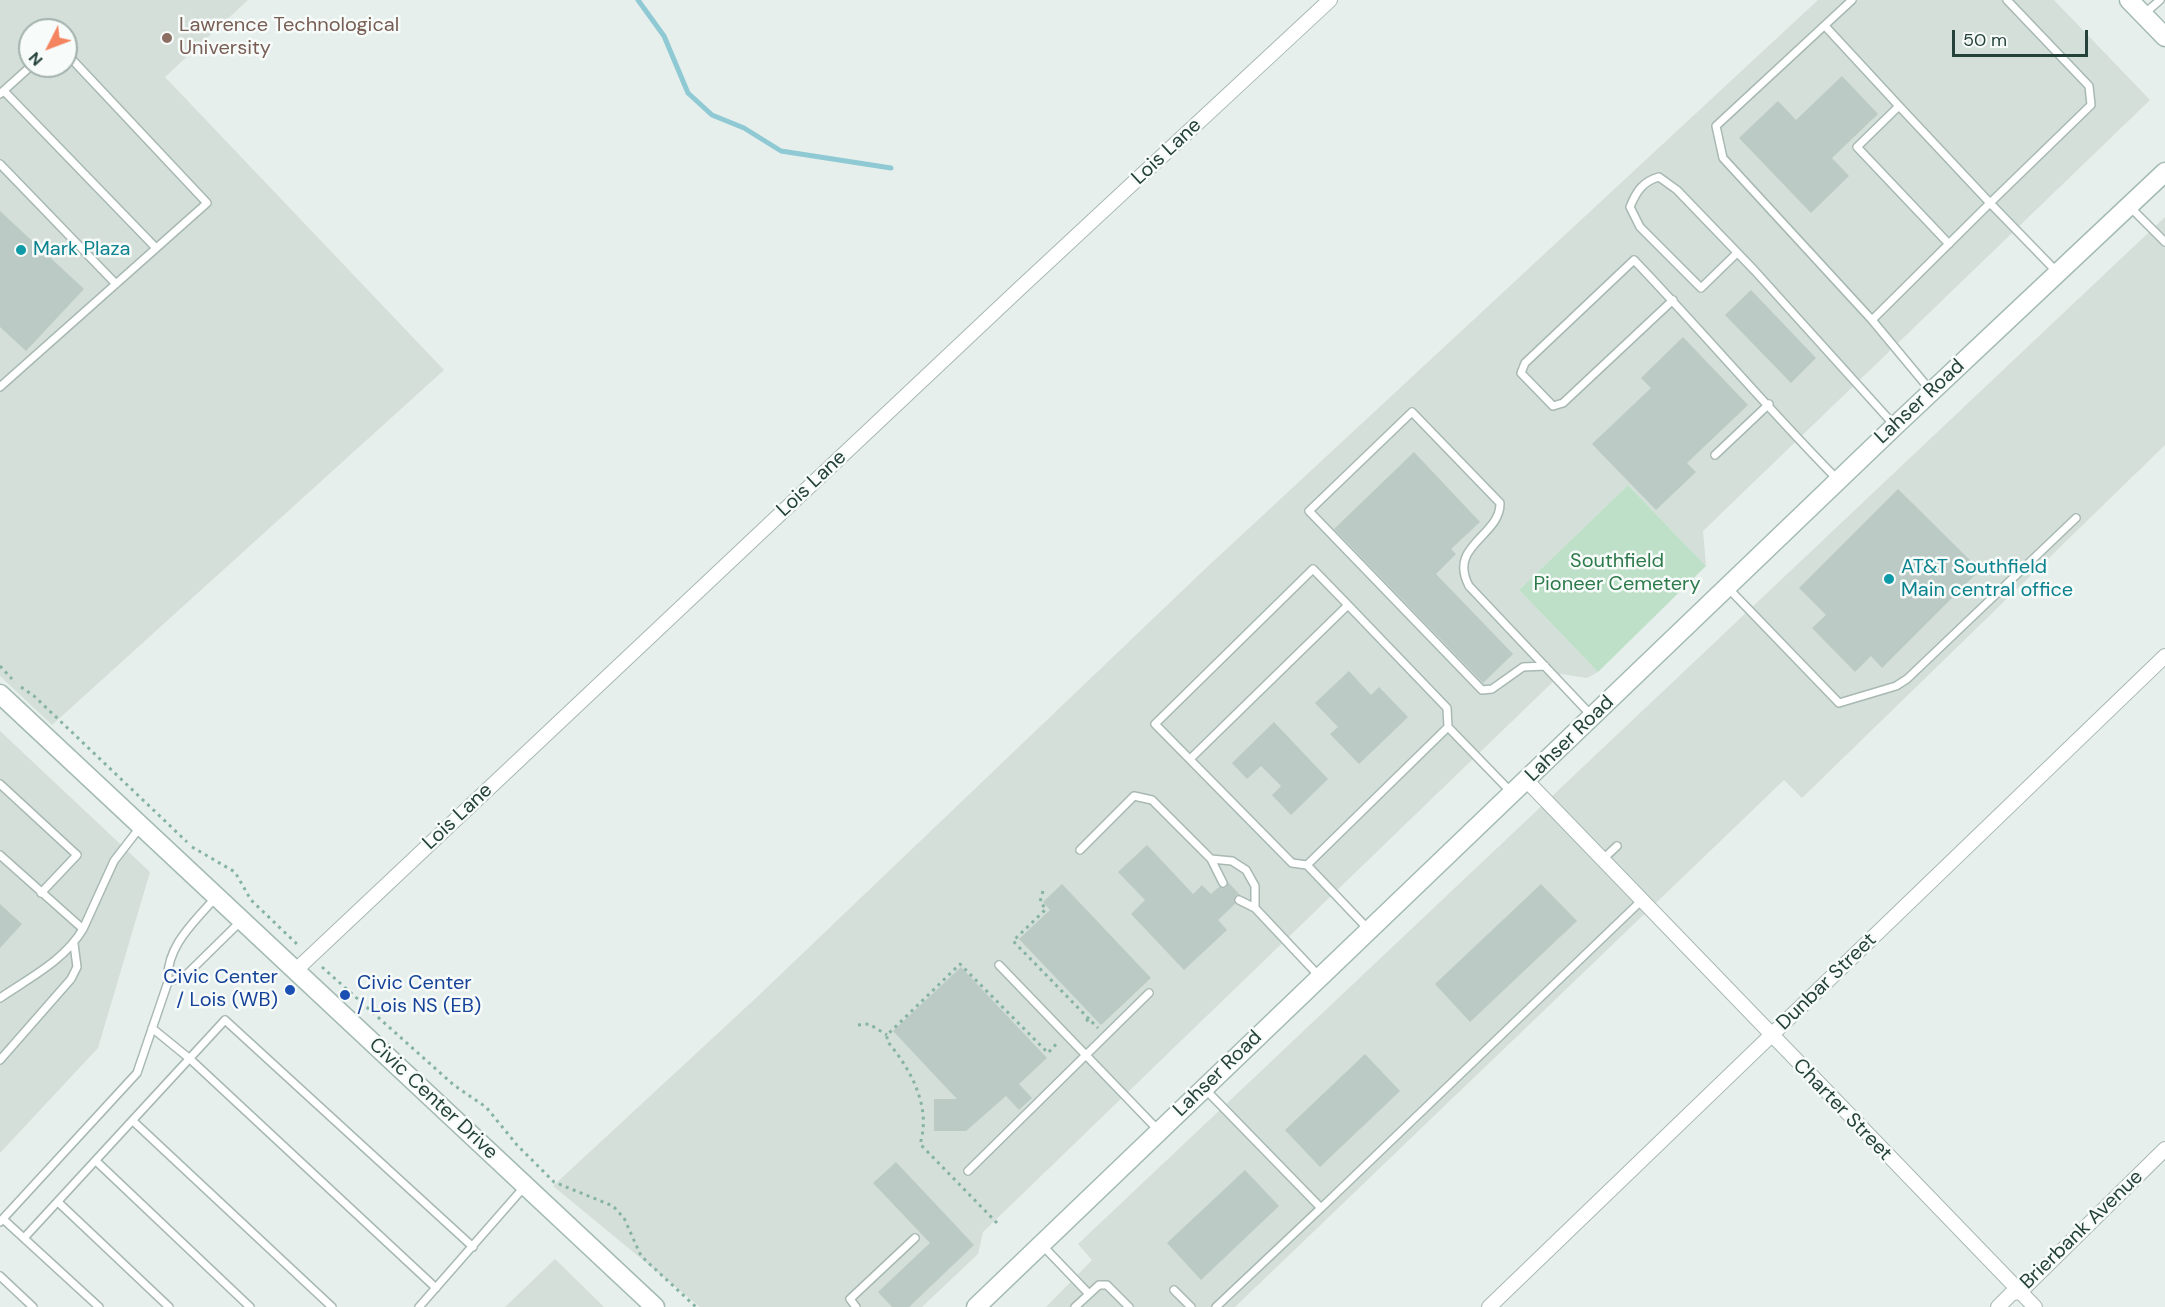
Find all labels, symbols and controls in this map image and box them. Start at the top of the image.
place label: Lawrence Technological University [179,14,399,61]
north arrow [18,18,78,78]
scale bar [1955,18,2092,56]
text: 50 m [1963,28,2007,52]
marker: Lawrence Technological University [160,31,174,45]
text: N [24,48,47,70]
street label: Lois Lane [1127,114,1207,190]
place label: Mark Plaza [33,238,130,262]
marker: Mark Plaza [14,243,28,257]
street label: Lahser Road [1870,354,1970,450]
street label: Lois Lane [772,446,852,522]
park label: Southfield Pioneer Cemetery [1533,550,1701,597]
place label: AT&T Southfield Main central office [1901,556,2073,603]
marker: AT&T Southfield Main central office [1882,572,1896,586]
street label: Lahser Road [1521,691,1619,787]
street label: Lois Lane [418,779,498,855]
street label: Dunbar Street [1772,928,1882,1036]
place label: Civic Center / Lois (WB) [163,966,278,1013]
place label: Civic Center / Lois NS (EB) [357,972,481,1019]
marker: Civic Center / Lois (WB) [283,983,297,997]
marker: Civic Center / Lois NS (EB) [338,988,352,1002]
street label: Lahser Road [1169,1026,1267,1122]
street label: Civic Center Drive [364,1033,502,1165]
street label: Charter Street [1787,1054,1897,1166]
street label: Brierbank Avenue [2016,1165,2148,1295]

